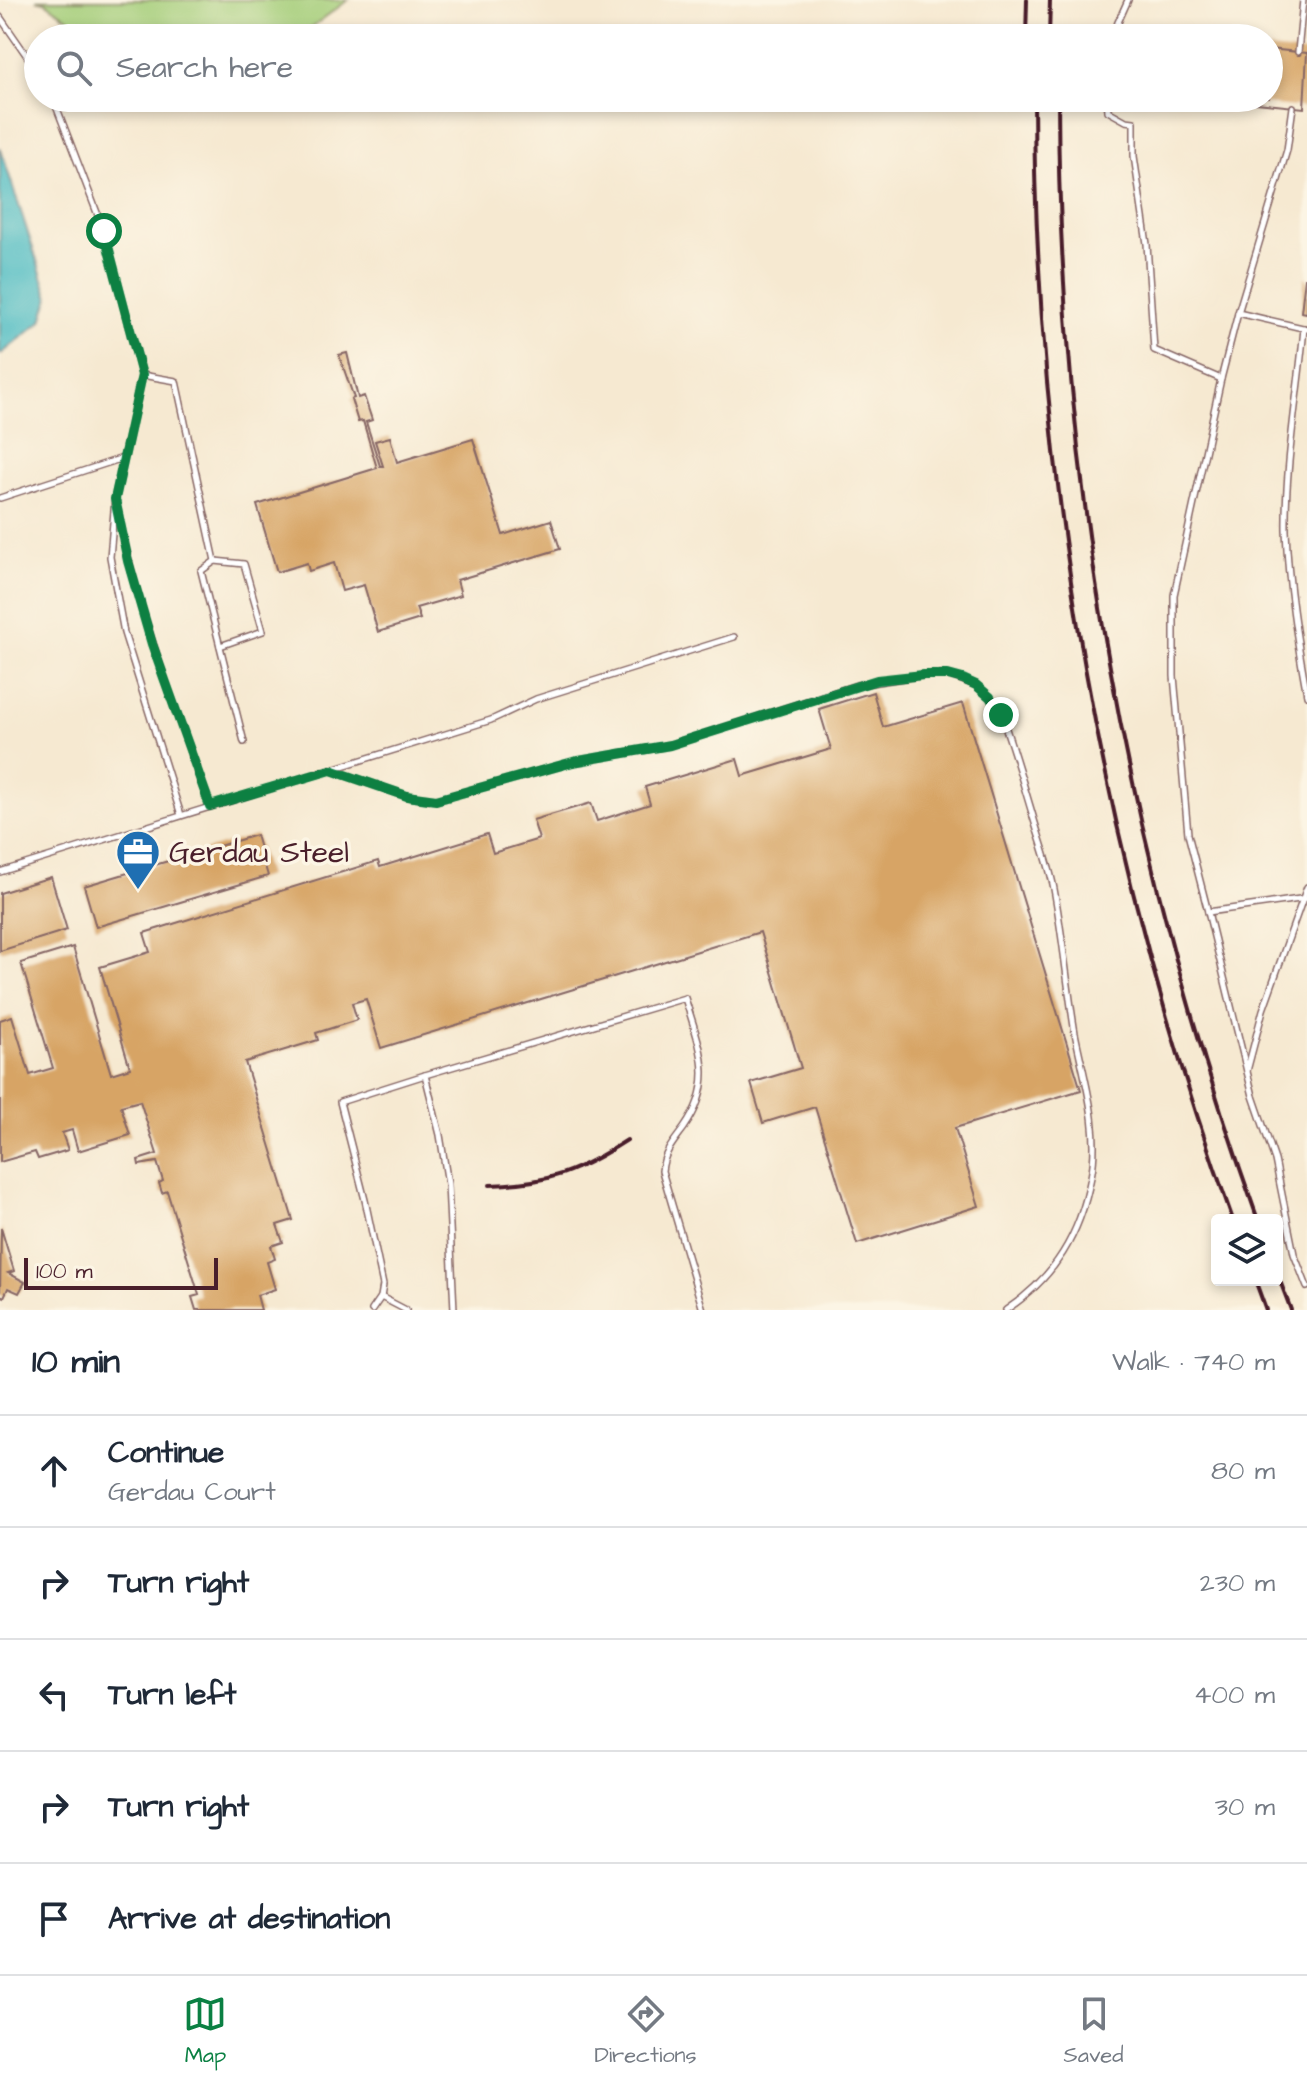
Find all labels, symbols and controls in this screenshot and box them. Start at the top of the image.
search box [24,24,1283,112]
icon: search [52,46,96,90]
text: Search here [116,47,293,89]
route start [86,213,122,249]
route end [983,697,1019,733]
office icon: Gerdau Steel [114,828,162,891]
place label: Gerdau Steel [169,832,349,874]
map controls [1211,1214,1283,1286]
button: layers [1211,1214,1283,1286]
scale bar [24,1254,218,1290]
text: 100 m [36,1256,93,1287]
text: 10 min [32,1338,120,1386]
text: Walk · 740 m [1112,1344,1275,1380]
text: Continue [108,1432,224,1474]
icon: ahead [32,1449,76,1493]
text: 80 m [1211,1453,1275,1489]
text: Gerdau Court [108,1474,276,1510]
icon: right [32,1561,76,1605]
text: Turn right [108,1562,249,1604]
text: 230 m [1200,1565,1275,1601]
icon: left [32,1673,76,1717]
text: Turn left [108,1674,236,1716]
text: 400 m [1194,1677,1275,1713]
icon: right [32,1785,76,1829]
text: Turn right [108,1786,249,1828]
text: 30 m [1215,1789,1275,1825]
icon: arrive [32,1897,76,1941]
text: Arrive at destination [108,1898,390,1940]
tab: Map [183,1992,227,2071]
tab: Directions [594,1992,697,2071]
tab: Saved [1064,1992,1124,2071]

